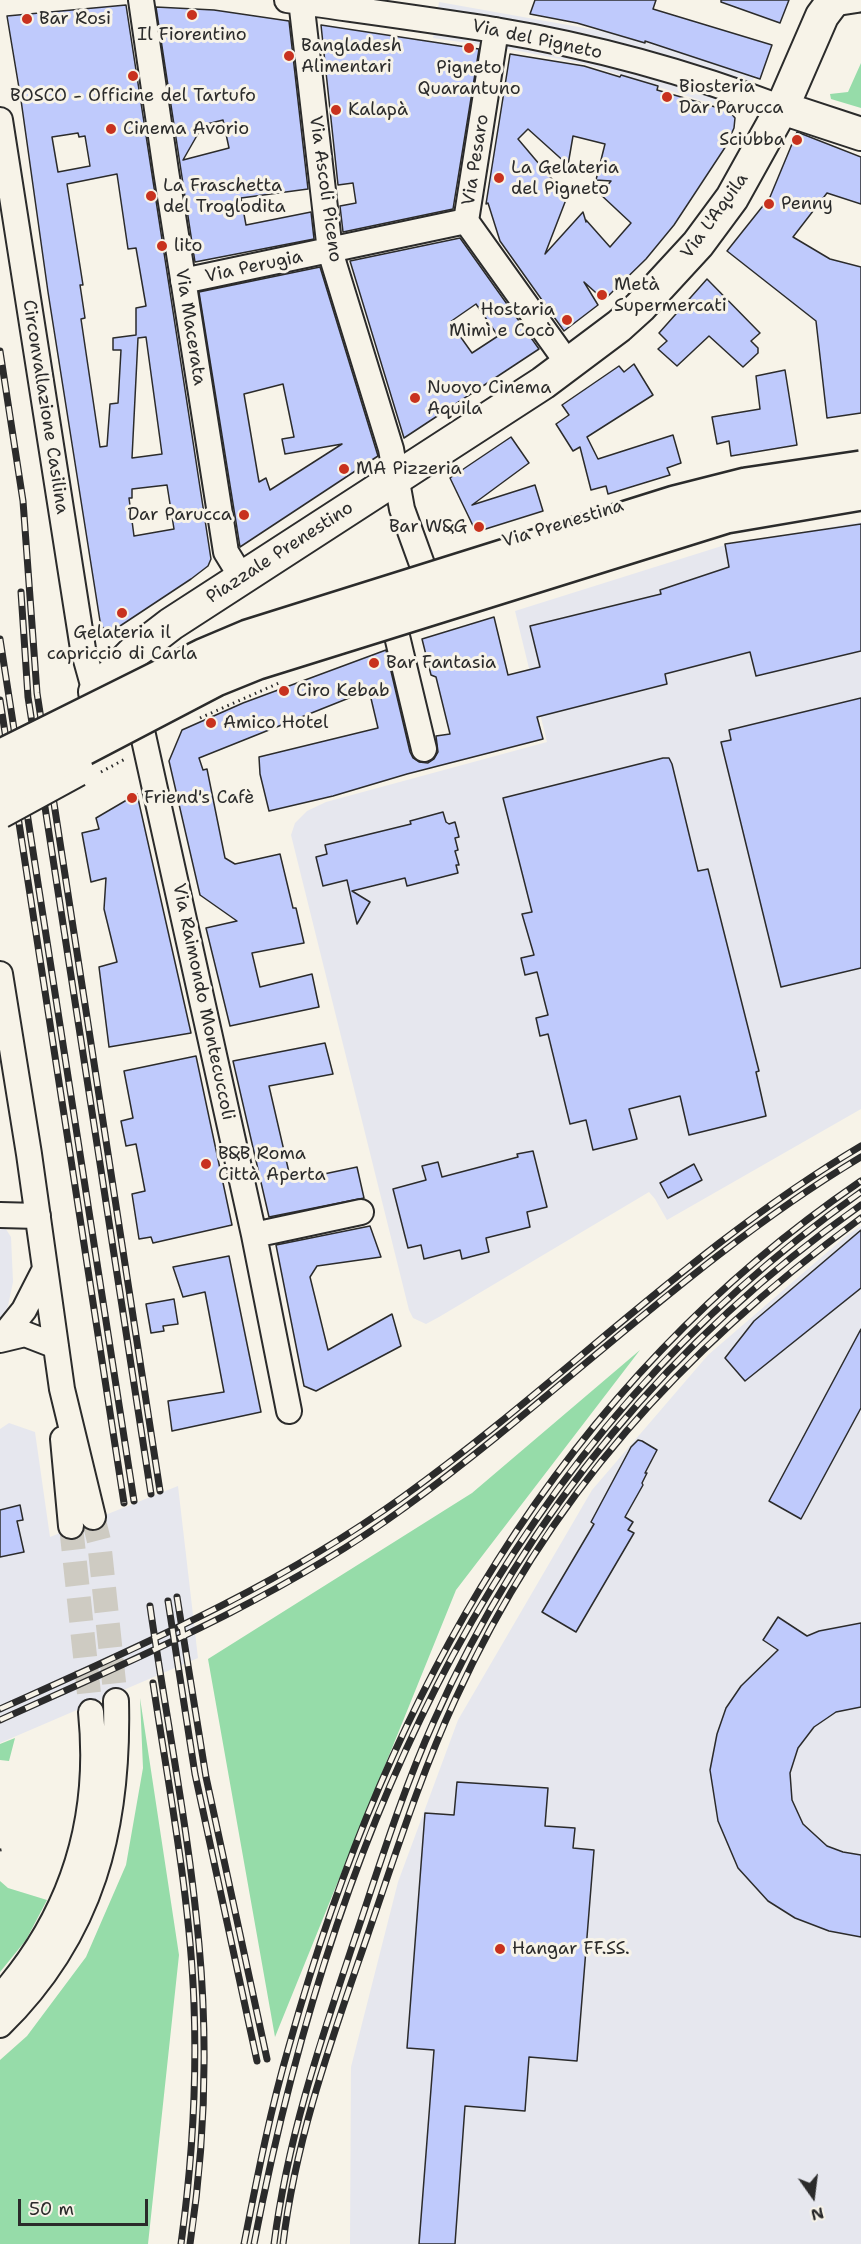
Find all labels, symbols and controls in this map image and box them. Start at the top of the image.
place label: Bar Rosi [39,8,111,30]
marker: Il Fiorentino [185,8,199,22]
marker: Bar Rosi [20,12,34,26]
street label: Via del Pigneto [470,16,604,64]
place label: Il Fiorentino [137,24,247,46]
place label: Bangladesh Alimentari [301,35,402,78]
marker: Pigneto Quarantuno [462,41,476,55]
marker: Bangladesh Alimentari [282,49,296,63]
place label: Pigneto Quarantuno [417,57,521,100]
marker: BOSCO - Officine del Tartufo [126,69,140,83]
place label: Biosteria Dar Parucca [679,76,783,118]
place label: BOSCO - Officine del Tartufo [10,85,256,107]
marker: Biosteria Dar Parucca [660,90,674,104]
place label: Kalapà [348,99,408,121]
marker: Kalapà [329,103,343,117]
street label: Via Pesaro [458,113,494,207]
street label: Via Ascoli Piceno [304,114,346,264]
place label: Cinema Avorio [123,118,249,140]
marker: Cinema Avorio [104,122,118,136]
place label: Sciubba [719,129,785,151]
marker: Sciubba [790,133,804,147]
place label: La Gelateria del Pigneto [511,157,619,200]
street label: Via L'Aquila [677,169,753,263]
marker: La Gelateria del Pigneto [492,171,506,185]
place label: La Fraschetta del Troglodita [163,175,286,218]
marker: La Fraschetta del Troglodita [144,189,158,203]
place label: Penny [781,193,833,215]
marker: Penny [762,197,776,211]
place label: lito [174,235,202,257]
marker: lito [155,239,169,253]
street label: Via Perugia [203,246,305,288]
street label: Via Macerata [170,267,210,387]
place label: Metà Supermercati [614,274,727,316]
marker: Metà Supermercati [595,288,609,302]
street label: Circonvallazione Casilina [17,298,73,516]
place label: Hostaria Mimì e Cocò [449,299,555,342]
marker: Hostaria Mimì e Cocò [560,313,574,327]
place label: Nuovo Cinema Aquila [427,377,551,420]
marker: Nuovo Cinema Aquila [408,391,422,405]
place label: MA Pizzeria [356,458,462,480]
marker: MA Pizzeria [337,462,351,476]
street label: Via Prenestina [500,495,626,553]
street label: Piazzale Prenestino [202,497,358,609]
place label: Dar Parucca [128,504,232,526]
marker: Dar Parucca [237,508,251,522]
place label: Bar W&G [389,516,467,538]
marker: Bar W&G [472,520,486,534]
marker: Gelateria il capriccio di Carla [115,606,129,620]
place label: Gelateria il capriccio di Carla [47,622,197,664]
place label: Bar Fantasia [386,652,496,674]
marker: Bar Fantasia [367,656,381,670]
place label: Ciro Kebab [296,680,390,702]
marker: Ciro Kebab [277,684,291,698]
place label: Amico Hotel [223,712,328,734]
marker: Amico Hotel [204,716,218,730]
place label: Friend's Cafè [144,787,254,809]
marker: Friend's Cafè [125,791,139,805]
street label: Via Raimondo Montecuccoli [167,882,239,1122]
place label: B&B Roma Città Aperta [218,1143,326,1186]
marker: B&B Roma Città Aperta [199,1157,213,1171]
place label: Hangar FF.SS. [512,1938,630,1960]
marker: Hangar FF.SS. [493,1942,507,1956]
north arrow [783,2166,843,2226]
scale bar [21,2187,152,2225]
text: 50 m [29,2197,74,2221]
text: N [809,2202,826,2226]

